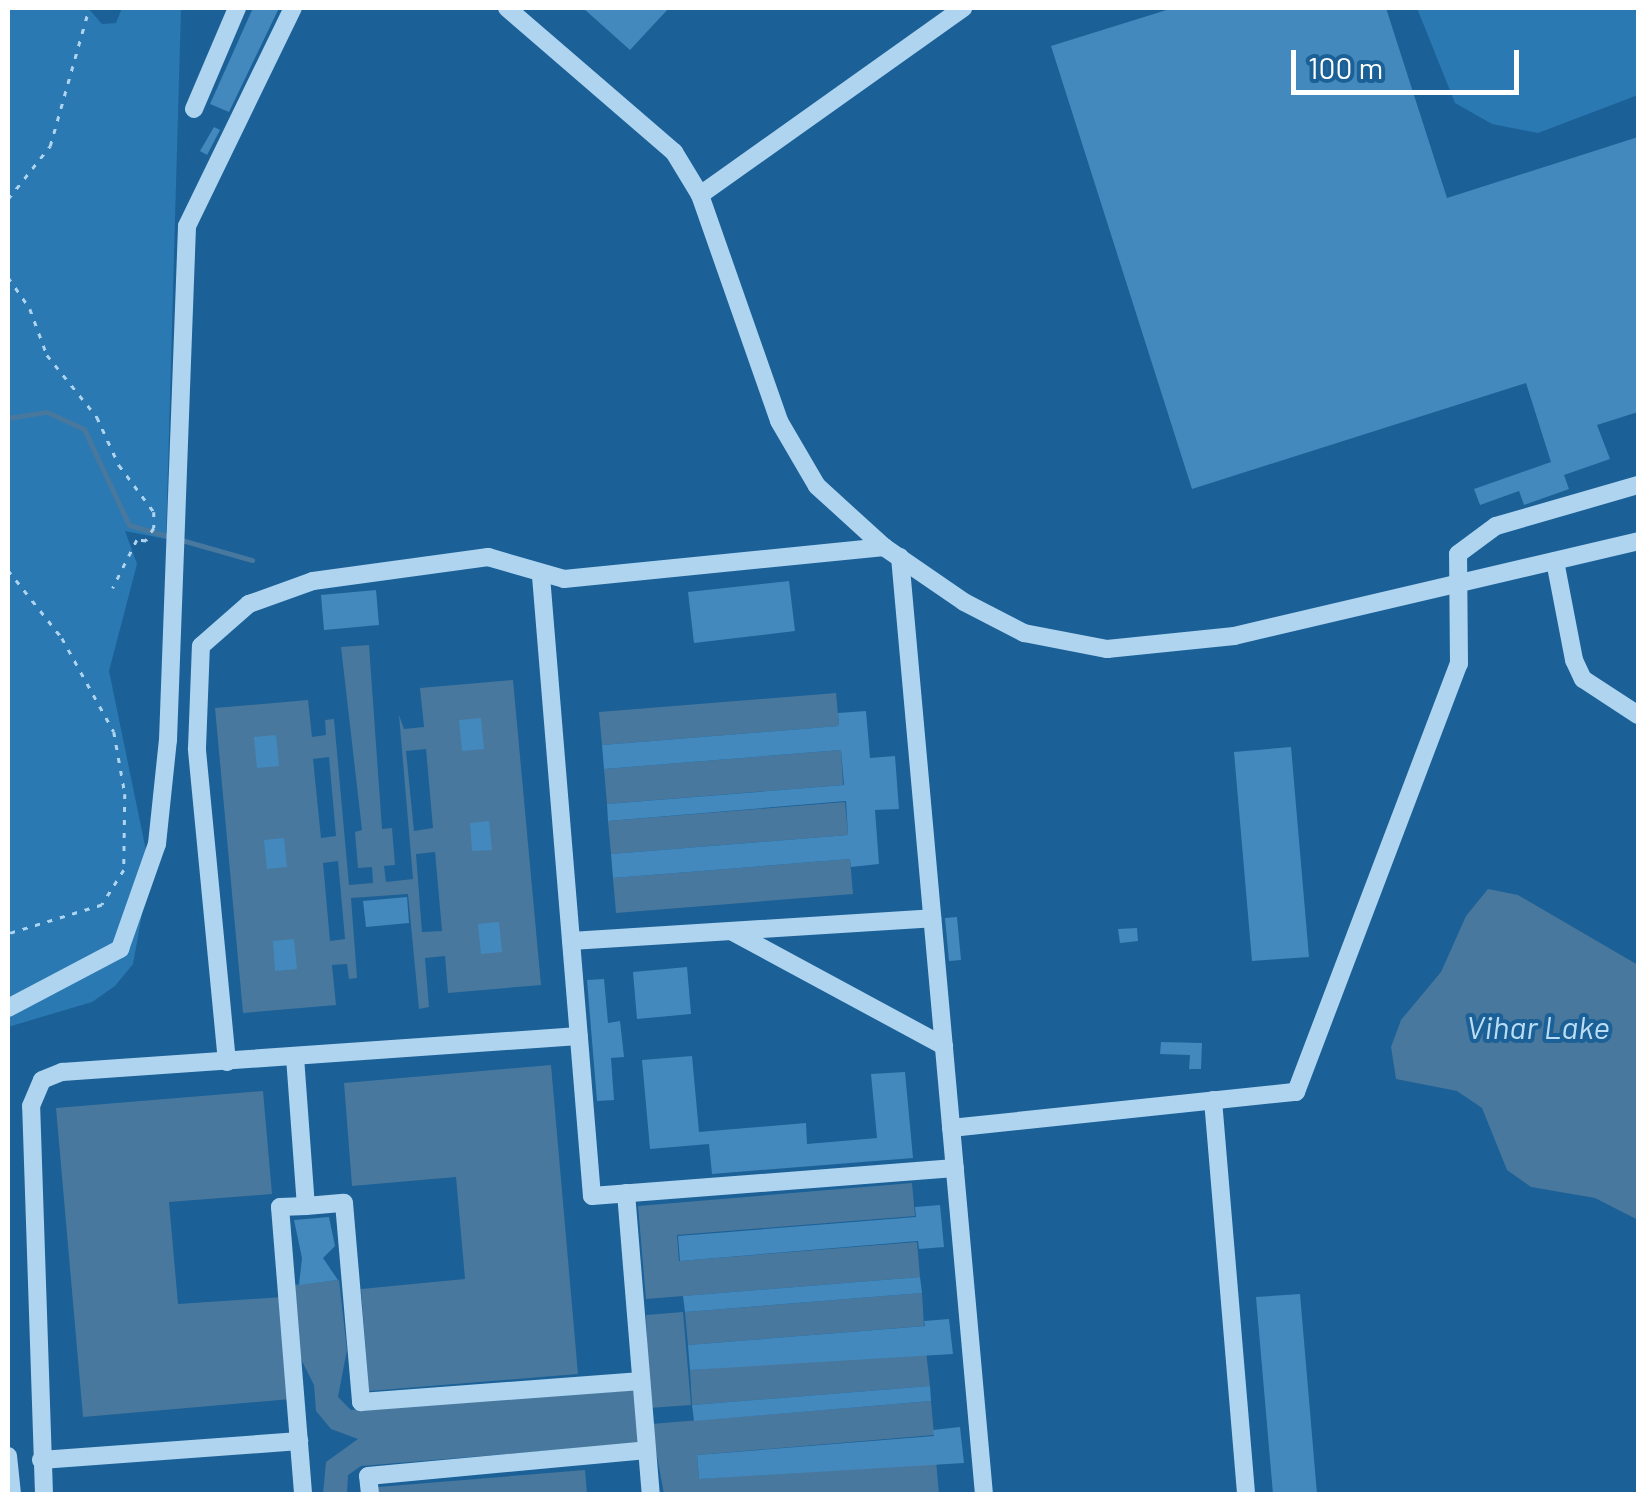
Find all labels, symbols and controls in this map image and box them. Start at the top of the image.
scale bar [1296,30,1524,92]
text: 100 m [1308,49,1383,85]
water label: Vihar Lake [1466,1007,1610,1045]

